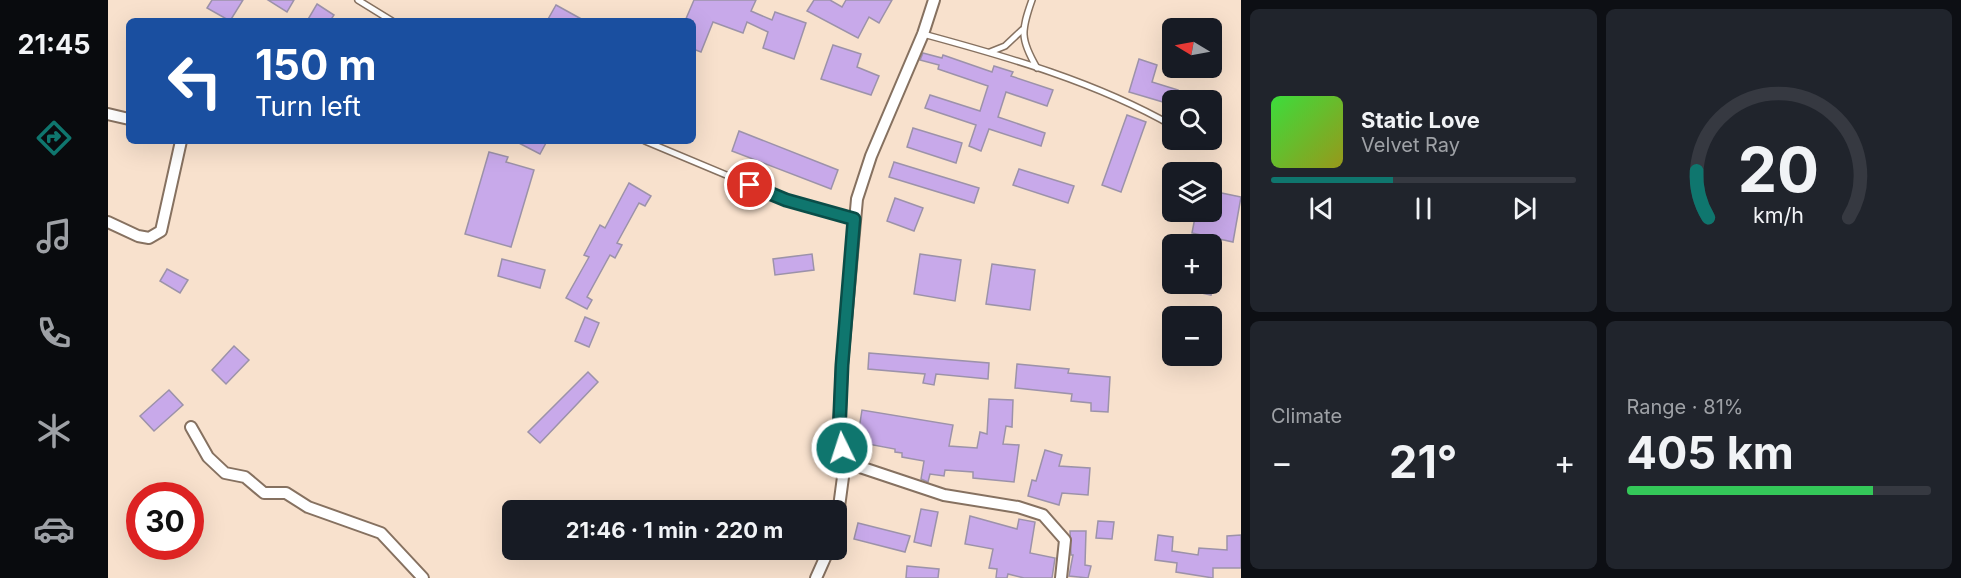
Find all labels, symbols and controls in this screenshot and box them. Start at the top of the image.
north arrow [1162,18,1222,78]
map controls [1162,18,1222,366]
text: 21:45 [17,28,91,61]
text: 150 m [255,39,377,90]
icon: left [156,42,234,120]
text: Turn left [255,90,361,123]
button: search [1162,90,1222,150]
text: Static Love [1361,107,1480,133]
icon: directions [33,117,75,159]
text: 20 [1738,132,1819,207]
text: Velvet Ray [1361,133,1460,157]
pin [724,159,775,210]
button: layers [1162,162,1222,222]
icon: arrive [733,168,766,201]
icon: previous [1305,192,1338,225]
icon: pause [1407,192,1440,225]
icon: next [1508,192,1541,225]
text: km/h [1753,202,1804,228]
icon: music [33,215,75,257]
button: + [1162,234,1222,294]
button: − [1162,306,1222,366]
icon: phone [33,312,75,354]
text: Range · 81% [1627,395,1743,419]
text: Climate [1271,404,1342,428]
icon: climate [33,410,75,452]
position arrow [810,416,874,480]
text: 405 km [1627,425,1794,480]
text: 21° [1389,434,1457,489]
text: − [1271,442,1293,482]
text: + [1554,442,1576,482]
speed limit sign: 30 [126,482,204,560]
icon: car [33,508,75,550]
text: 21:46 · 1 min · 220 m [566,517,783,543]

